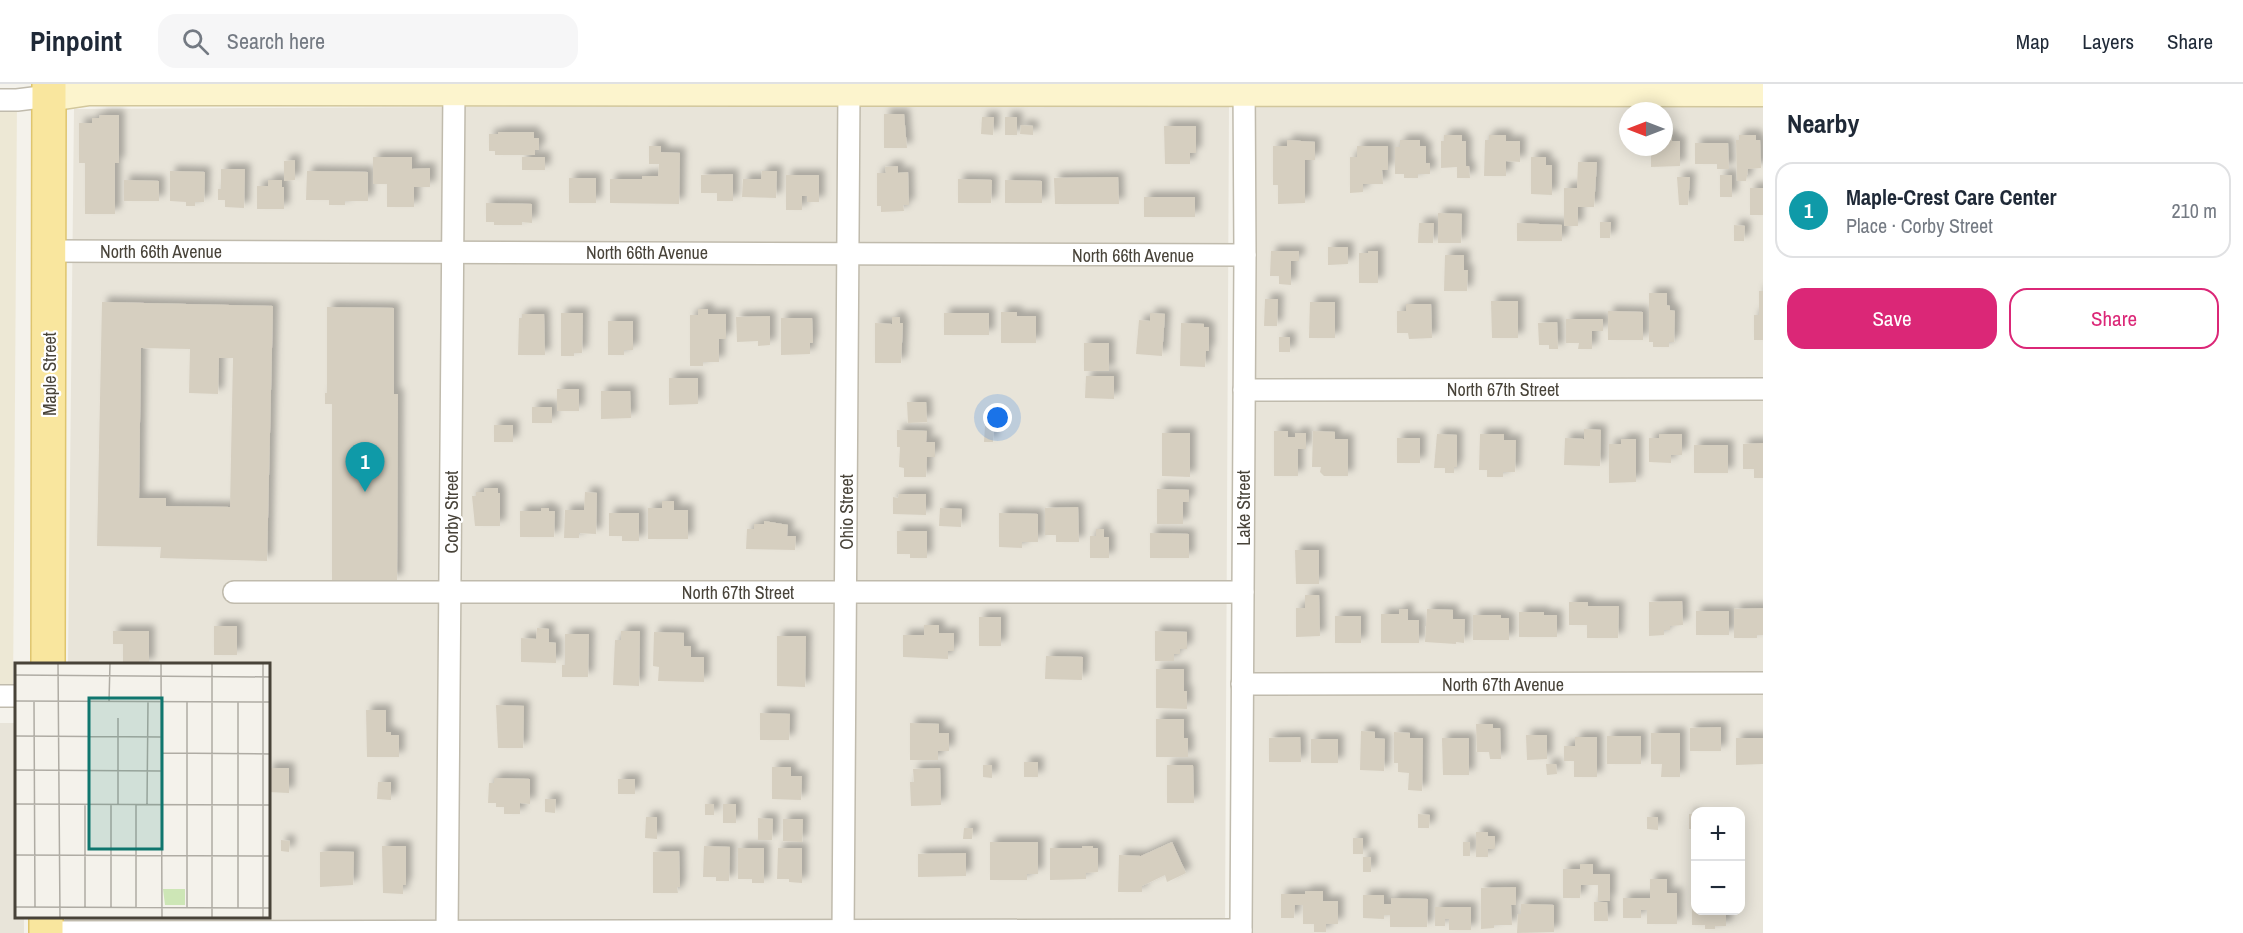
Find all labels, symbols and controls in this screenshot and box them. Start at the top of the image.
search box [158,14,578,68]
text: Pinpoint [30,22,122,60]
icon: search [179,25,212,58]
text: Search here [227,26,325,56]
text: Map [2016,27,2049,56]
text: Layers [2082,27,2134,56]
text: Share [2167,27,2213,56]
north arrow [1619,102,1673,156]
text: Nearby [1787,106,1859,141]
text: Maple-Crest Care Center [1846,182,2057,212]
text: 1 [1804,197,1813,224]
text: 210 m [2171,197,2217,224]
text: Place · Corby Street [1846,212,1993,239]
street label: North 66th Avenue [100,239,222,264]
street label: North 66th Avenue [586,240,708,265]
street label: North 66th Avenue [1072,243,1194,268]
button: Save [1787,288,1997,349]
button: Share [2009,288,2219,349]
street label: Maple Street [37,332,62,416]
street label: North 67th Street [1447,377,1559,402]
your location [983,403,1012,432]
pin: 1 [346,442,385,492]
street label: Lake Street [1231,470,1256,546]
street label: Corby Street [439,471,464,553]
street label: Ohio Street [834,474,859,550]
street label: North 67th Street [682,580,794,605]
inset map [15,663,270,918]
street label: North 67th Avenue [1442,672,1564,697]
map controls [1691,807,1745,915]
button: + [1691,807,1745,861]
button: − [1691,861,1745,915]

